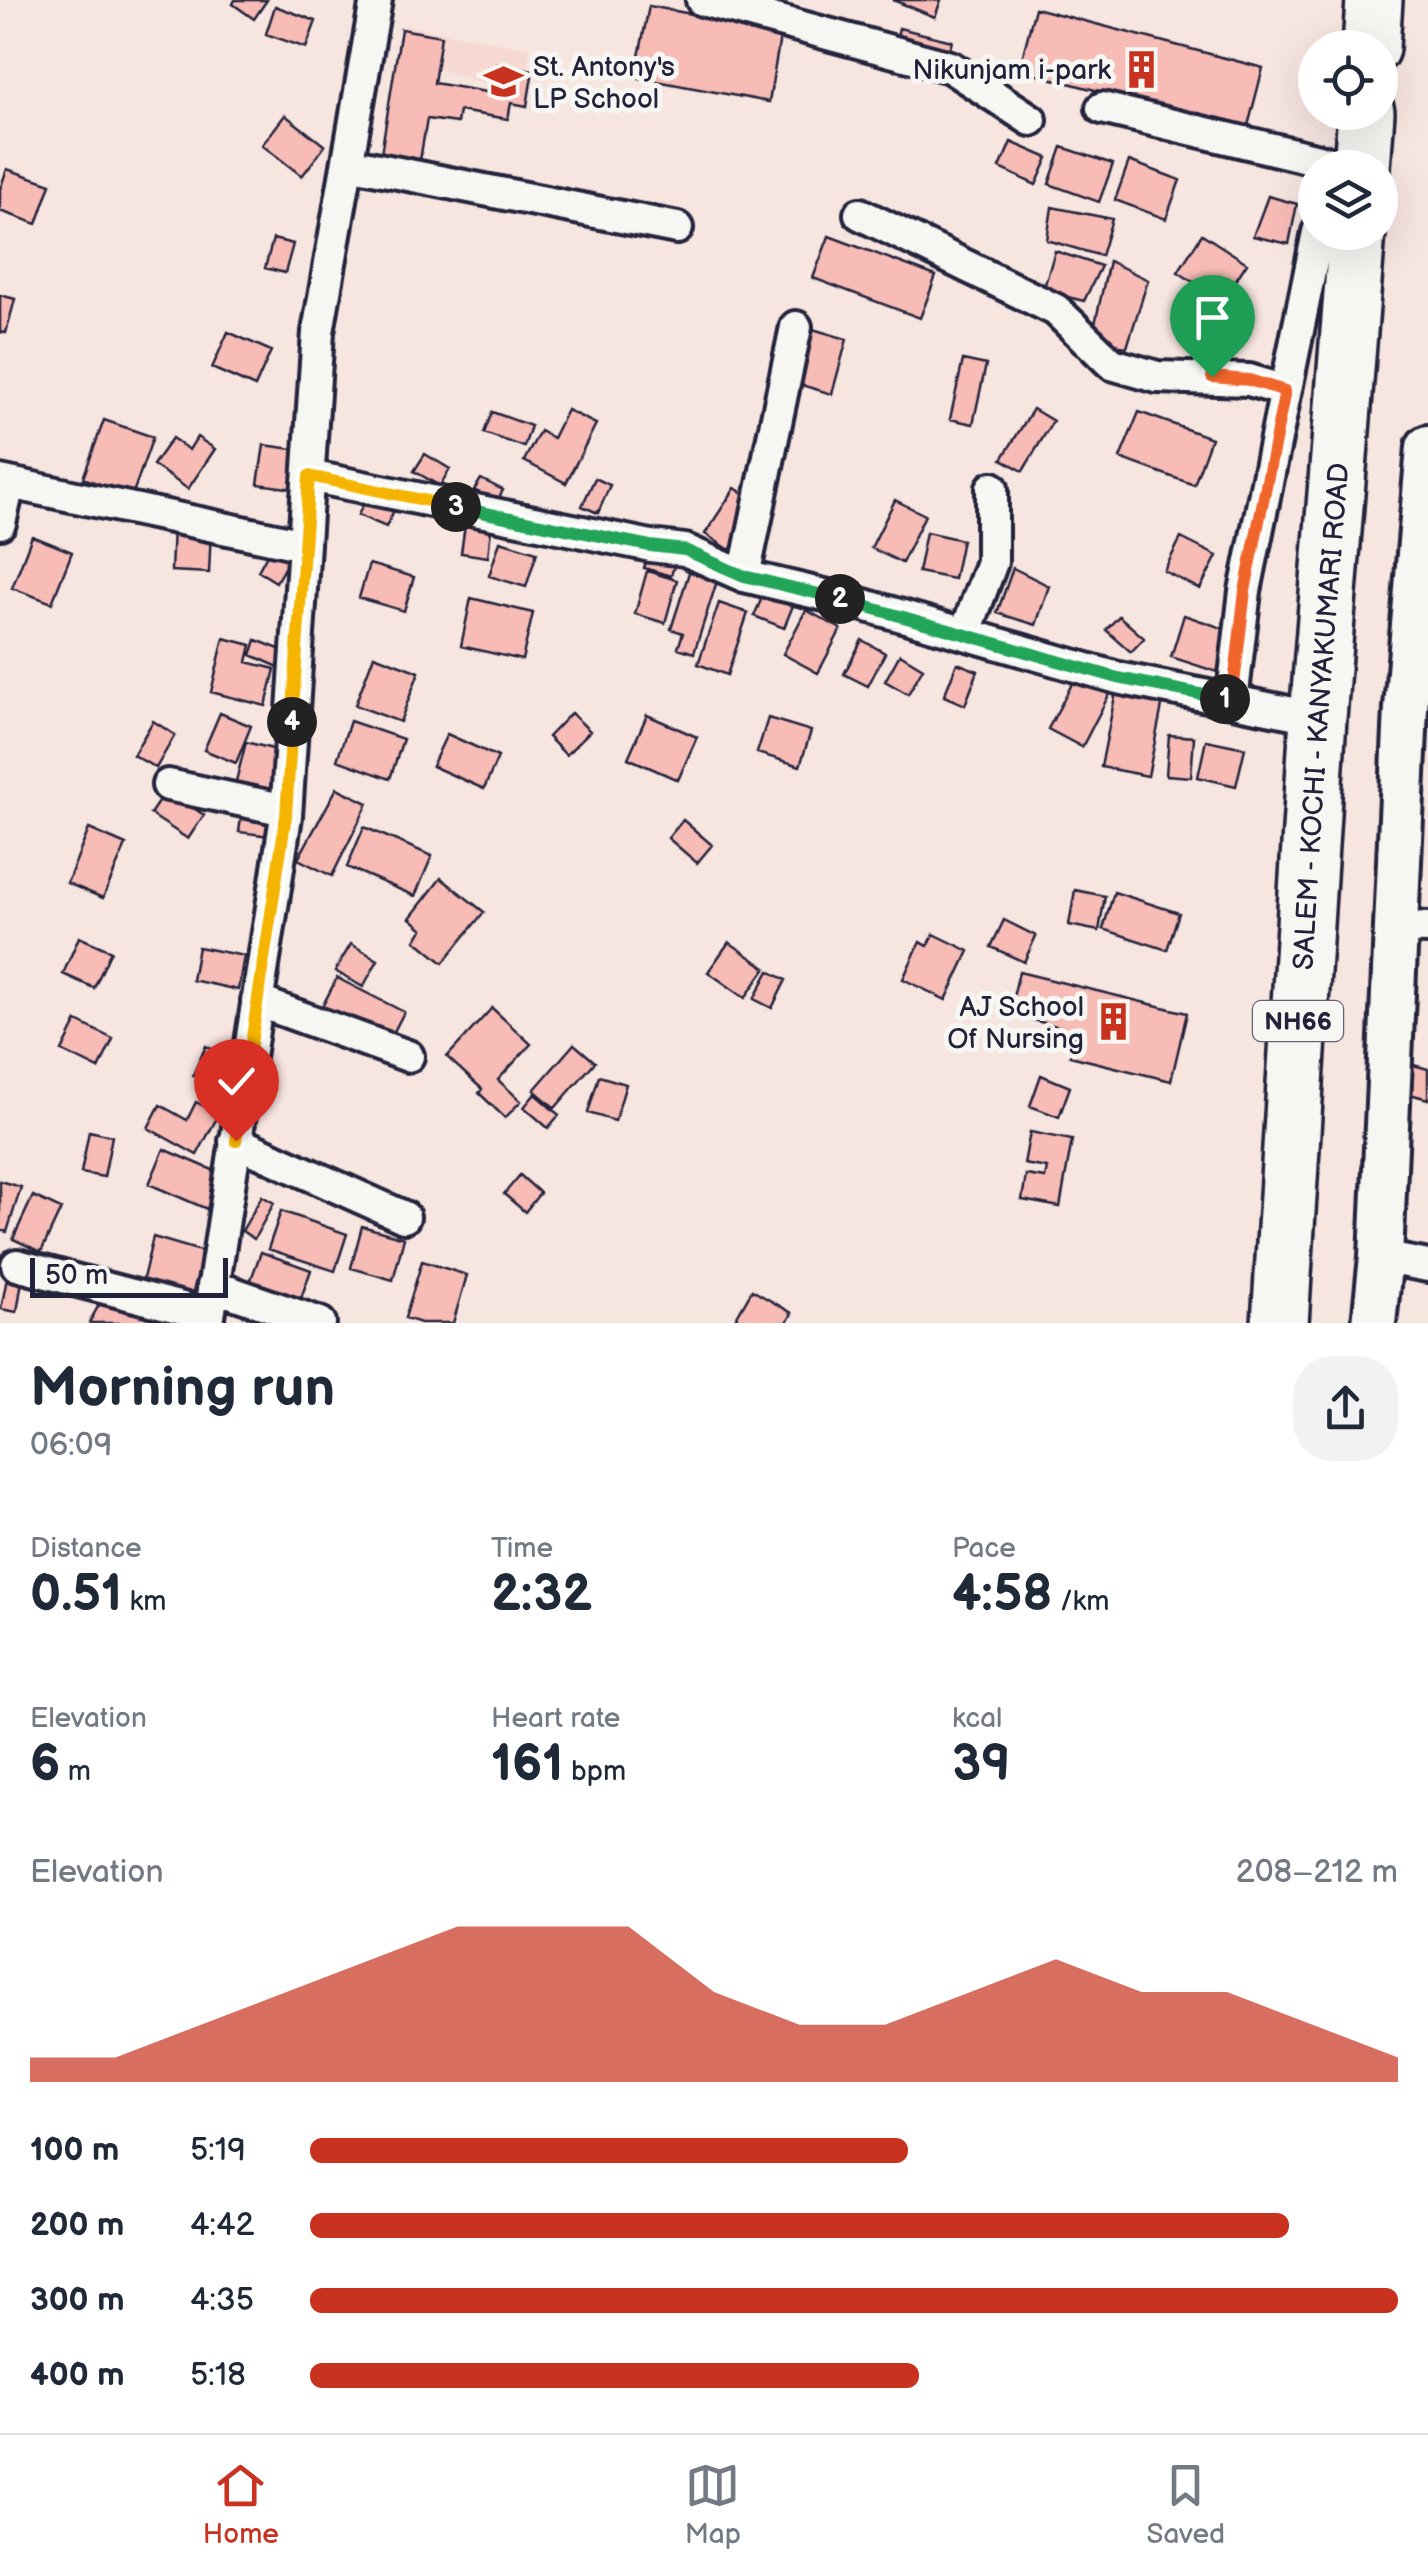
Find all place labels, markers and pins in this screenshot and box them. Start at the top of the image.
building icon: Nikunjam i-park [1120,48,1162,90]
place label: St. Antony's LP School [533,51,675,116]
place label: Nikunjam i-park [913,54,1111,87]
school or university icon: St. Antony's LP School [482,61,524,103]
pin [1170,275,1255,378]
pin: 3 [431,482,481,532]
pin: 2 [815,574,865,624]
pin: 1 [1200,674,1250,724]
pin: 4 [267,697,317,747]
place label: AJ School Of Nursing [947,991,1084,1056]
building icon: AJ School Of Nursing [1093,1001,1135,1043]
pin [194,1039,279,1142]

